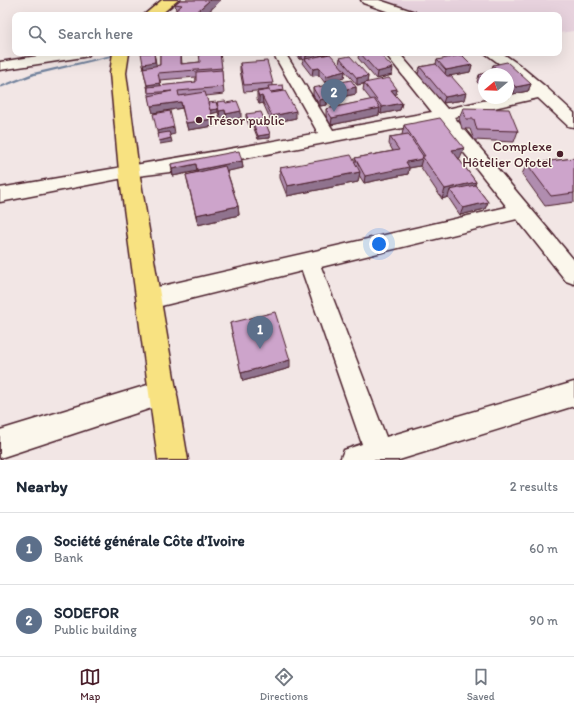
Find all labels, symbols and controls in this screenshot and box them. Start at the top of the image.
search box [12,12,562,56]
icon: search [26,23,48,45]
text: Search here [58,25,133,43]
north arrow [478,68,514,104]
pin: 2 [321,79,347,112]
place label: Trésor public [207,112,285,129]
marker: Trésor public [194,115,204,125]
place label: Complexe Hôtelier Ofotel [462,138,552,171]
marker: Complexe Hôtelier Ofotel [555,149,565,159]
your location [369,234,389,254]
pin: 1 [247,316,273,349]
text: Nearby [16,476,68,496]
text: 2 results [510,479,558,494]
text: Société générale Côte d’Ivoire [54,532,245,550]
text: 1 [26,541,32,556]
text: 60 m [529,541,558,556]
text: Bank [54,550,83,565]
text: SODEFOR [54,604,119,622]
text: 2 [26,613,32,628]
text: 90 m [529,613,558,628]
text: Public building [54,622,137,637]
tab: Map [79,666,101,703]
tab: Directions [260,666,308,703]
tab: Saved [467,666,495,703]

